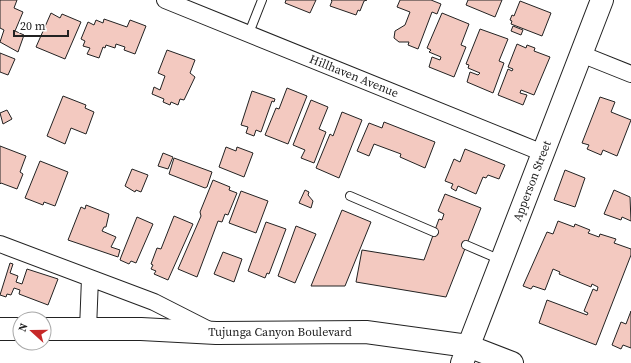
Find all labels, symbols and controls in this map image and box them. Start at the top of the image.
scale bar [14,12,68,38]
text: 20 m [20,18,46,34]
street label: Hillhaven Avenue [307,51,401,101]
street label: Apperson Street [509,138,555,224]
north arrow [12,311,52,351]
text: N [15,321,32,334]
street label: Tujunga Canyon Boulevard [208,324,352,340]

